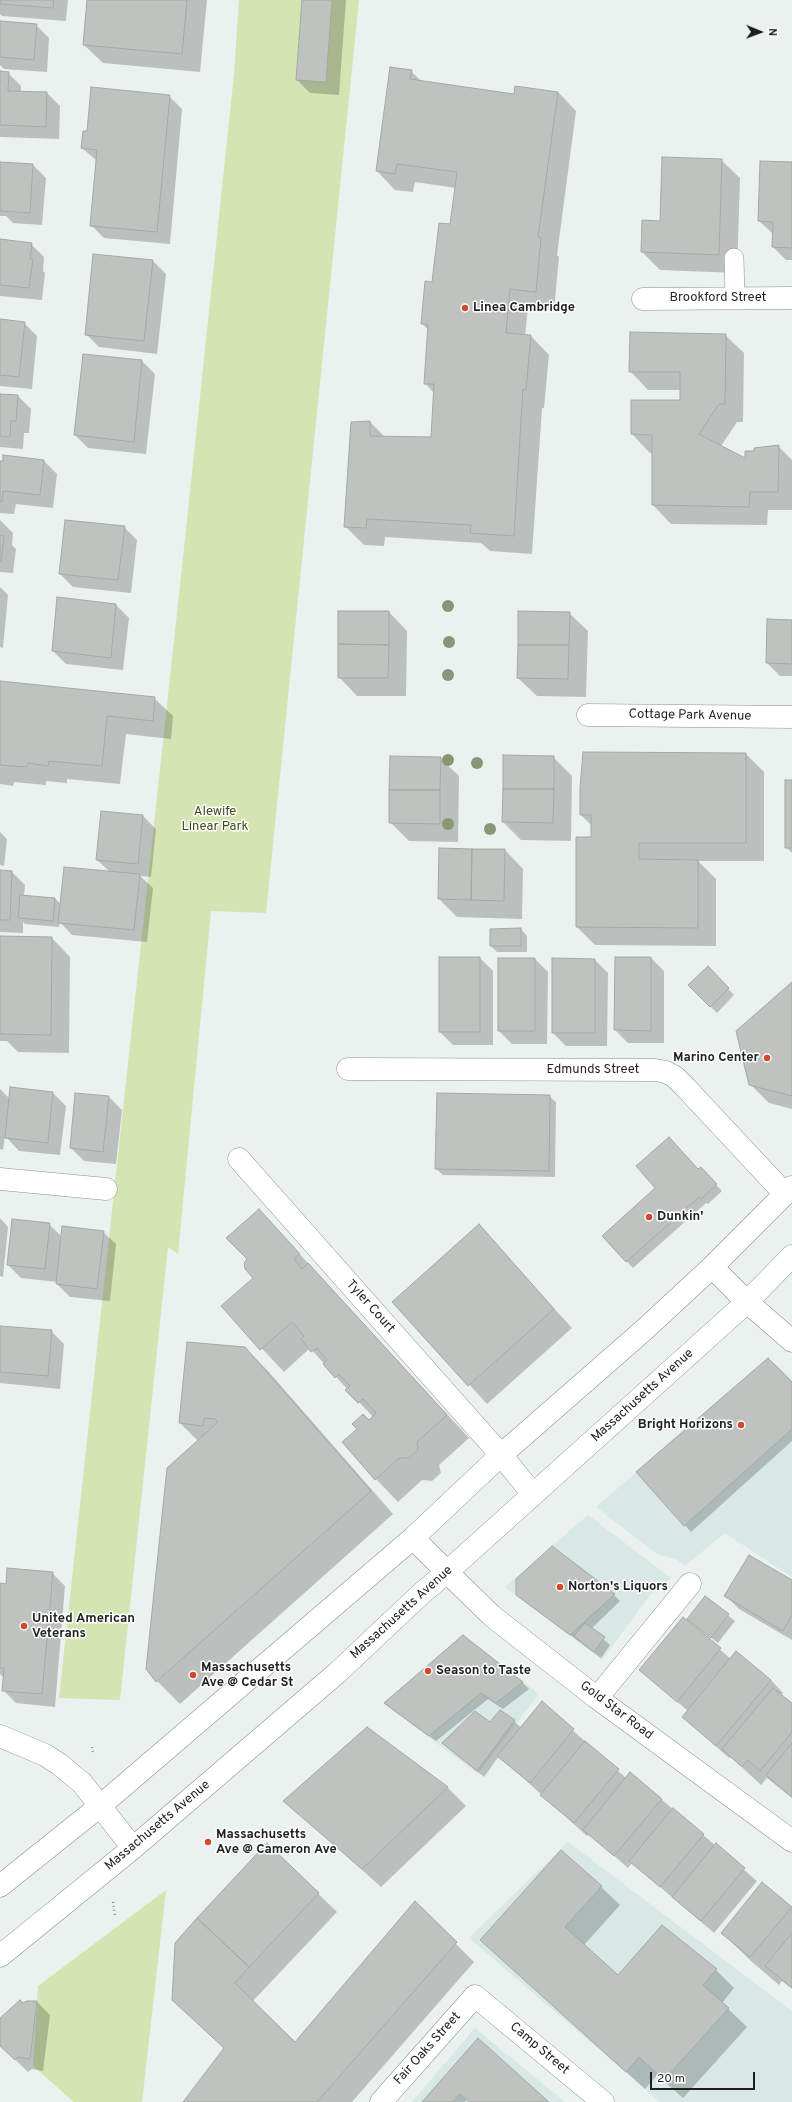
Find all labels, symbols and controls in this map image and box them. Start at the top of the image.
north arrow [740,12,780,52]
text: N [765,28,779,36]
street label: Brookford Street [670,290,766,306]
place label: Linea Cambridge [473,300,575,316]
marker: Linea Cambridge [460,303,470,313]
street label: Cottage Park Avenue [628,707,752,725]
park label: Alewife Linear Park [182,804,248,835]
place label: Marino Center [673,1050,759,1066]
marker: Marino Center [762,1053,772,1063]
street label: Edmunds Street [547,1062,639,1078]
place label: Dunkin' [657,1209,703,1225]
marker: Dunkin' [644,1212,654,1222]
street label: Tyler Court [342,1277,398,1337]
street label: Massachusetts Avenue [589,1346,697,1446]
place label: Bright Horizons [638,1417,733,1433]
marker: Bright Horizons [736,1420,746,1430]
street label: Massachusetts Avenue [348,1563,456,1663]
place label: Norton's Liquors [568,1579,668,1595]
marker: Norton's Liquors [555,1582,565,1592]
place label: United American Veterans [32,1611,135,1642]
marker: United American Veterans [19,1621,29,1631]
place label: Massachusetts Ave @ Cedar St [201,1660,293,1691]
place label: Season to Taste [436,1663,531,1679]
marker: Season to Taste [423,1666,433,1676]
marker: Massachusetts Ave @ Cedar St [188,1670,198,1680]
street label: Gold Star Road [576,1678,656,1744]
street label: Massachusetts Avenue [102,1778,214,1874]
place label: Massachusetts Ave @ Cameron Ave [216,1827,337,1858]
marker: Massachusetts Ave @ Cameron Ave [203,1837,213,1847]
street label: Fair Oaks Street [391,2010,465,2088]
street label: Camp Street [506,2020,572,2078]
scale bar [652,2064,757,2090]
text: 20 m [657,2071,685,2087]

